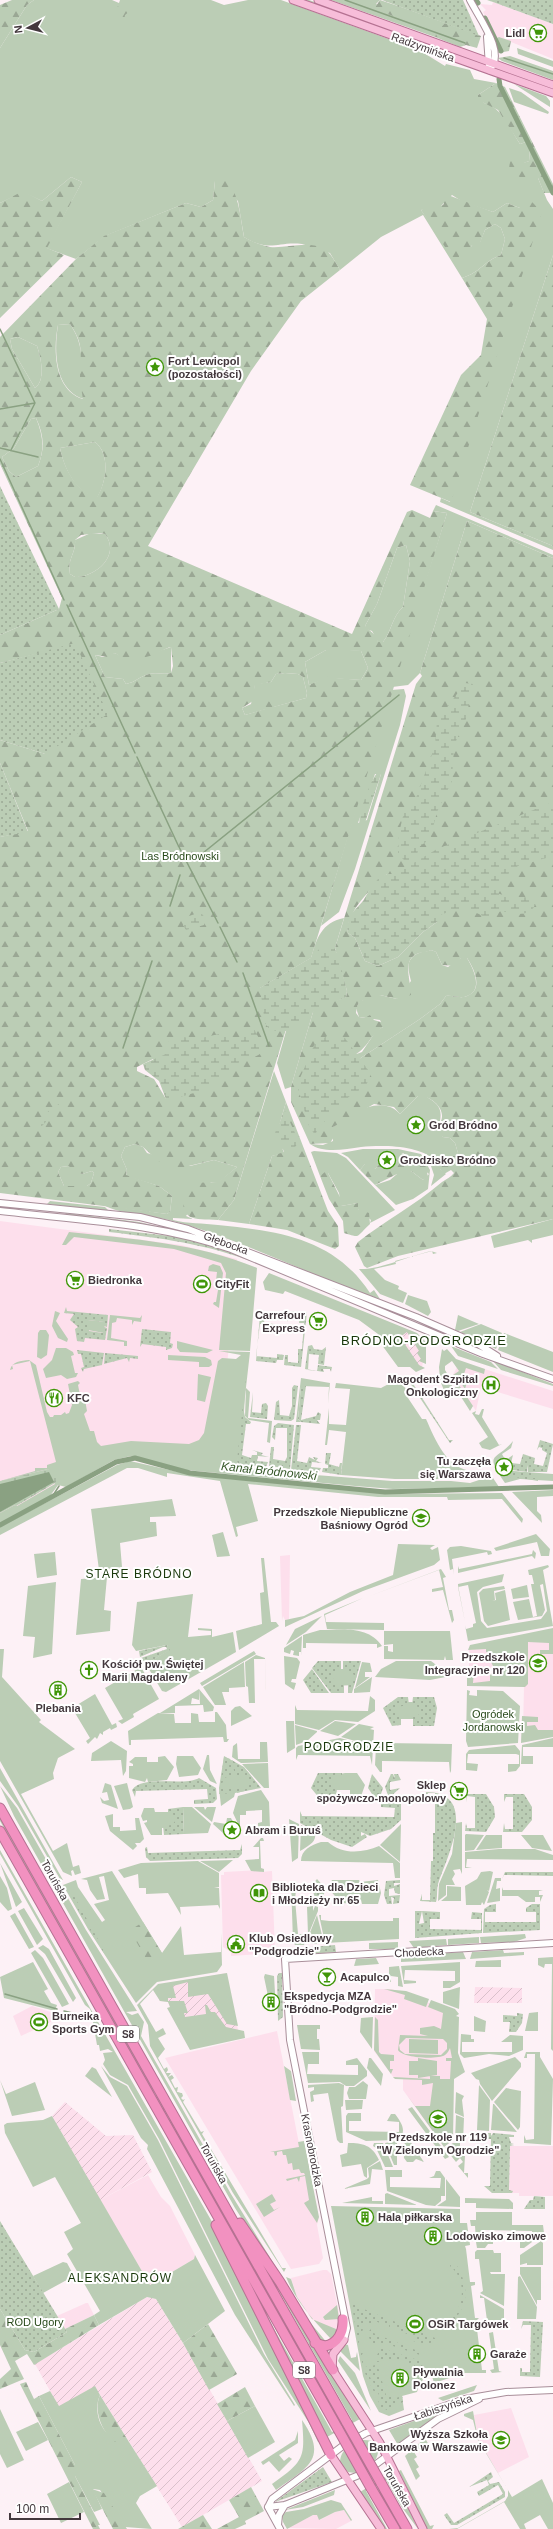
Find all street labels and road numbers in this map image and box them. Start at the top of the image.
street label: Radzymińska [390,30,457,64]
street label: Głębocka [202,1229,251,1257]
street label: Toruńska [39,1858,71,1903]
street label: Chodecka [394,1945,445,1959]
road number: S8 [117,2026,139,2042]
street label: Krasnobrodzka [299,2113,325,2188]
street label: Toruńska [198,2141,230,2186]
road number: S8 [293,2362,315,2378]
street label: Łabiszyńska [412,2392,474,2422]
street label: Toruńska [381,2464,414,2509]

